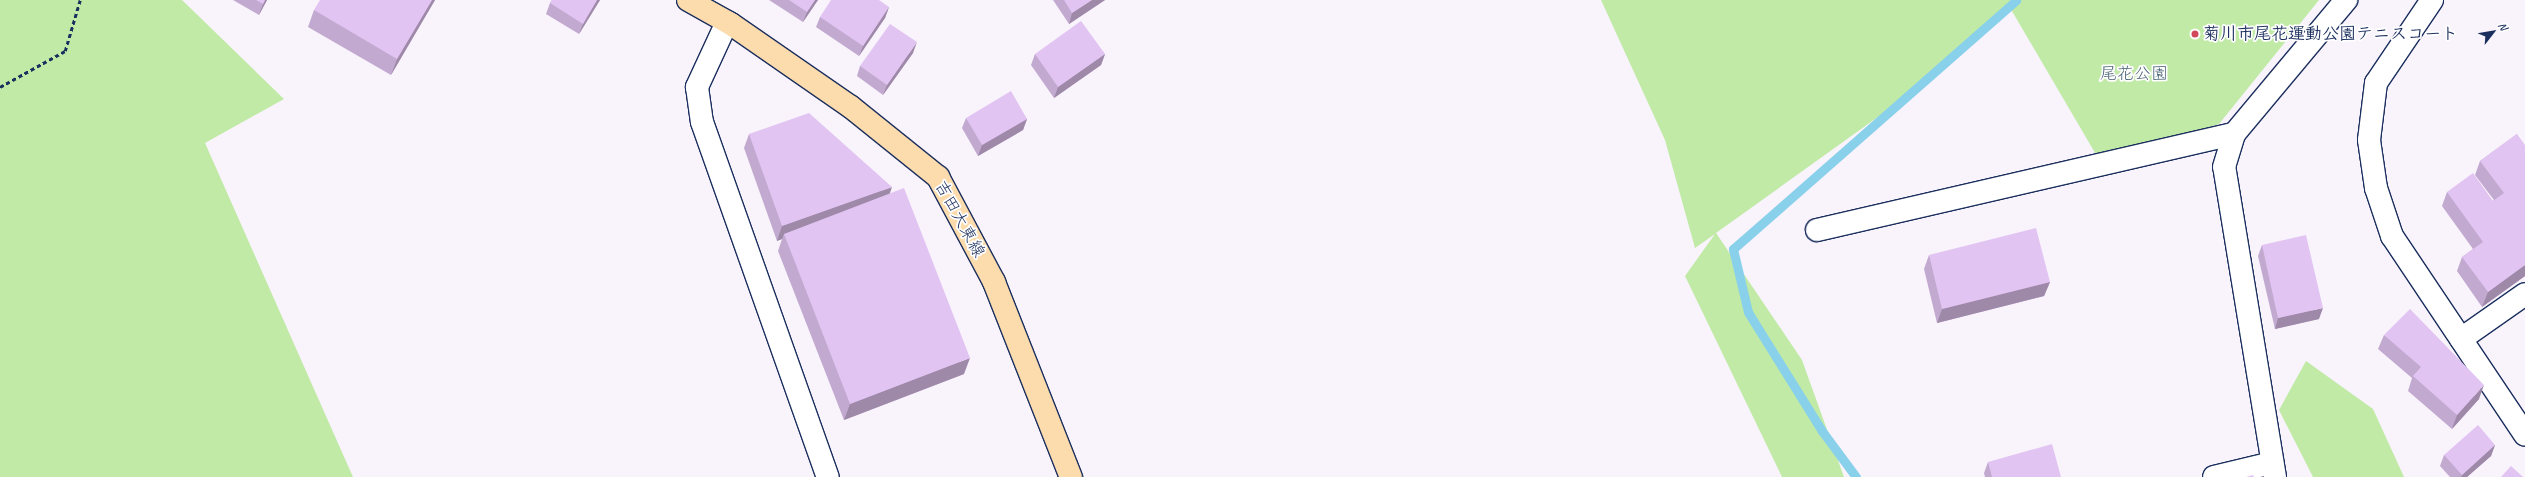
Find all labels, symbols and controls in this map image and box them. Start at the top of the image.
north arrow [2473,12,2513,52]
text: N [2496,19,2511,32]
place label: 菊川市尾花運動公園テニスコート [2203,24,2458,44]
marker: 菊川市尾花運動公園テニスコート [2190,29,2200,39]
park label: 尾花公園 [2100,64,2168,84]
street label: 吉田大東線 [930,177,990,261]

